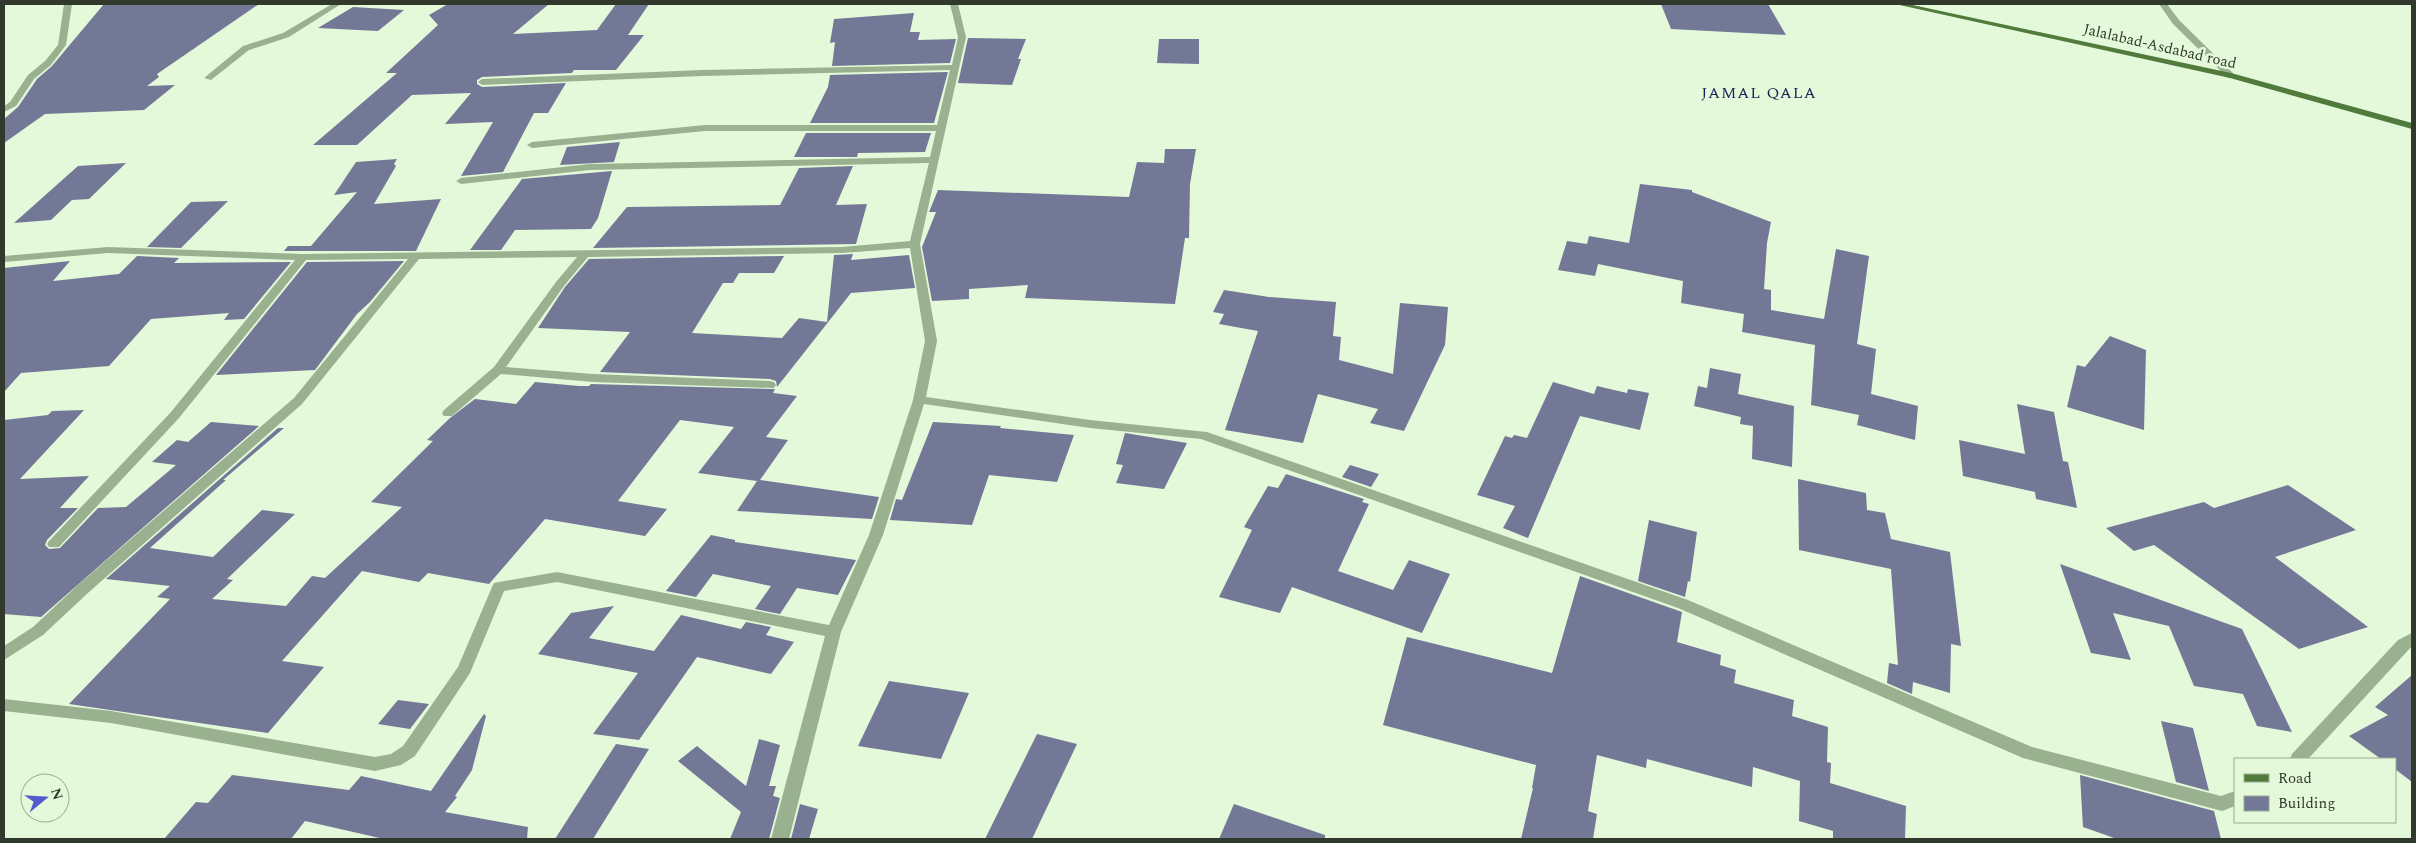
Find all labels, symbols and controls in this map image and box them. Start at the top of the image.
street label: Jalalabad-Asdabad road [2081,18,2239,75]
district label: JAMAL QALA [1701,81,1817,105]
legend [2234,758,2396,823]
text: Road [2278,767,2312,790]
north arrow [20,773,70,823]
text: N [45,785,69,803]
text: Building [2278,792,2335,815]

